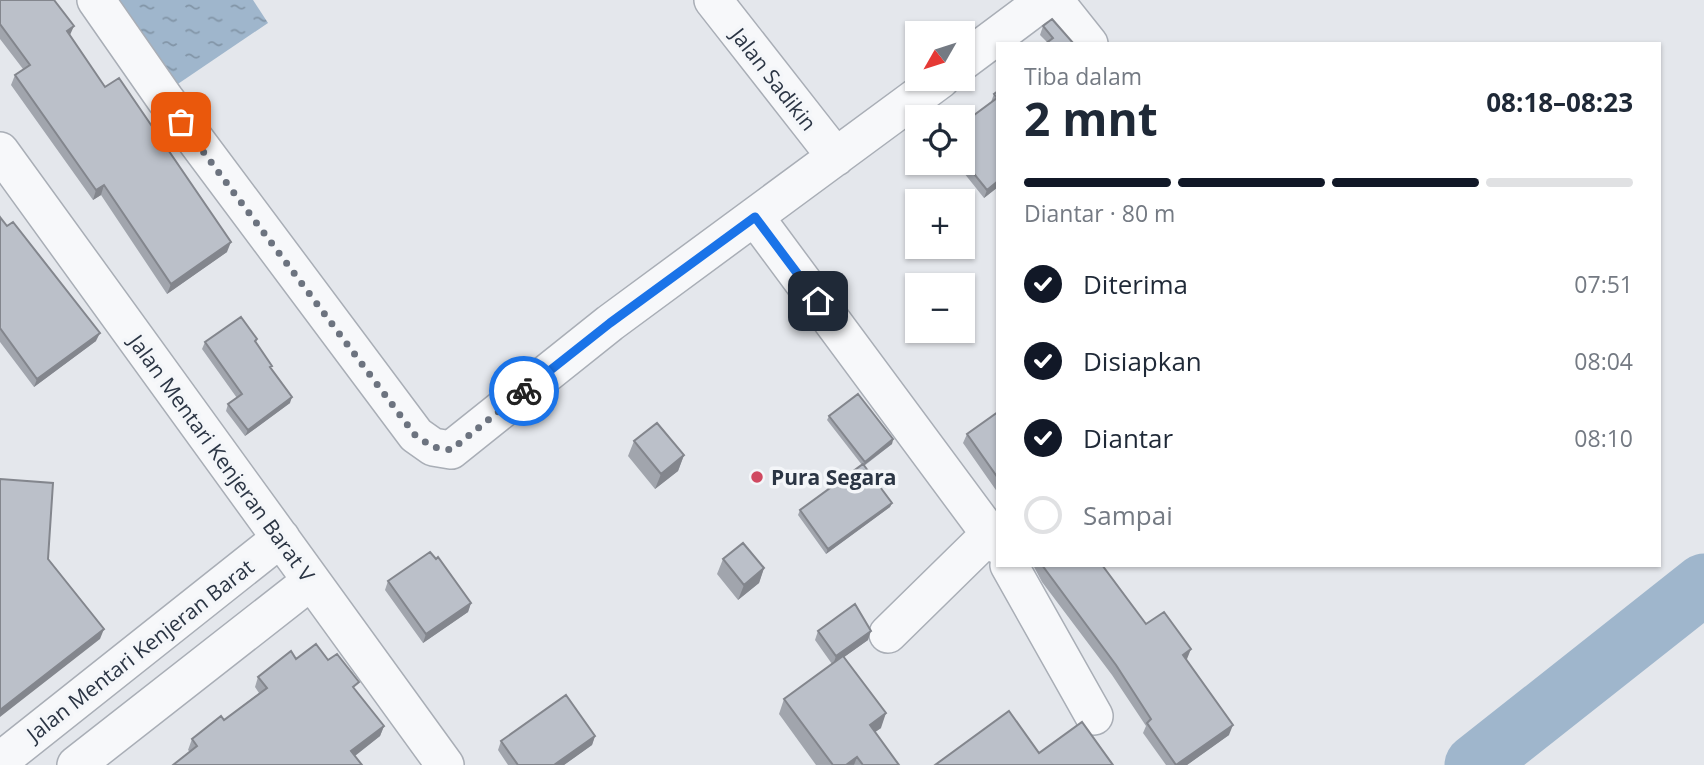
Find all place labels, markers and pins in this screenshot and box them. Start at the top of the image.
pin [151,92,211,152]
pin [788,271,848,331]
place label: Pura Segara [771,463,896,491]
marker: Pura Segara [749,469,765,485]

